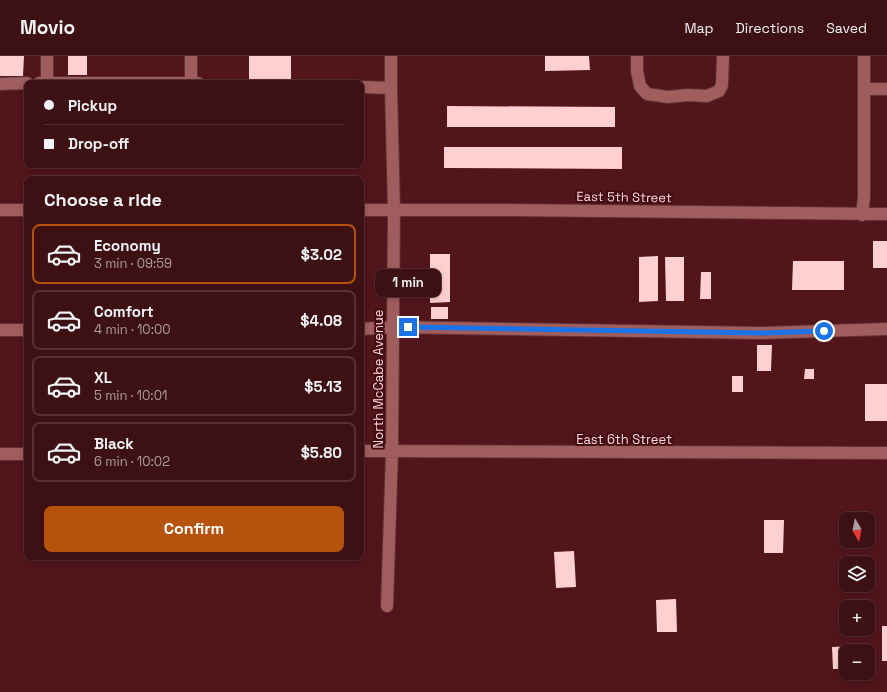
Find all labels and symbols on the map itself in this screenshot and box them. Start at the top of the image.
street label: East 5th Street [576,188,672,206]
callout: 1 min [375,269,441,297]
street label: North McCabe Avenue [370,310,387,448]
route end [399,318,417,336]
route start [815,322,833,340]
street label: East 6th Street [576,431,672,448]
north arrow [839,512,875,548]

